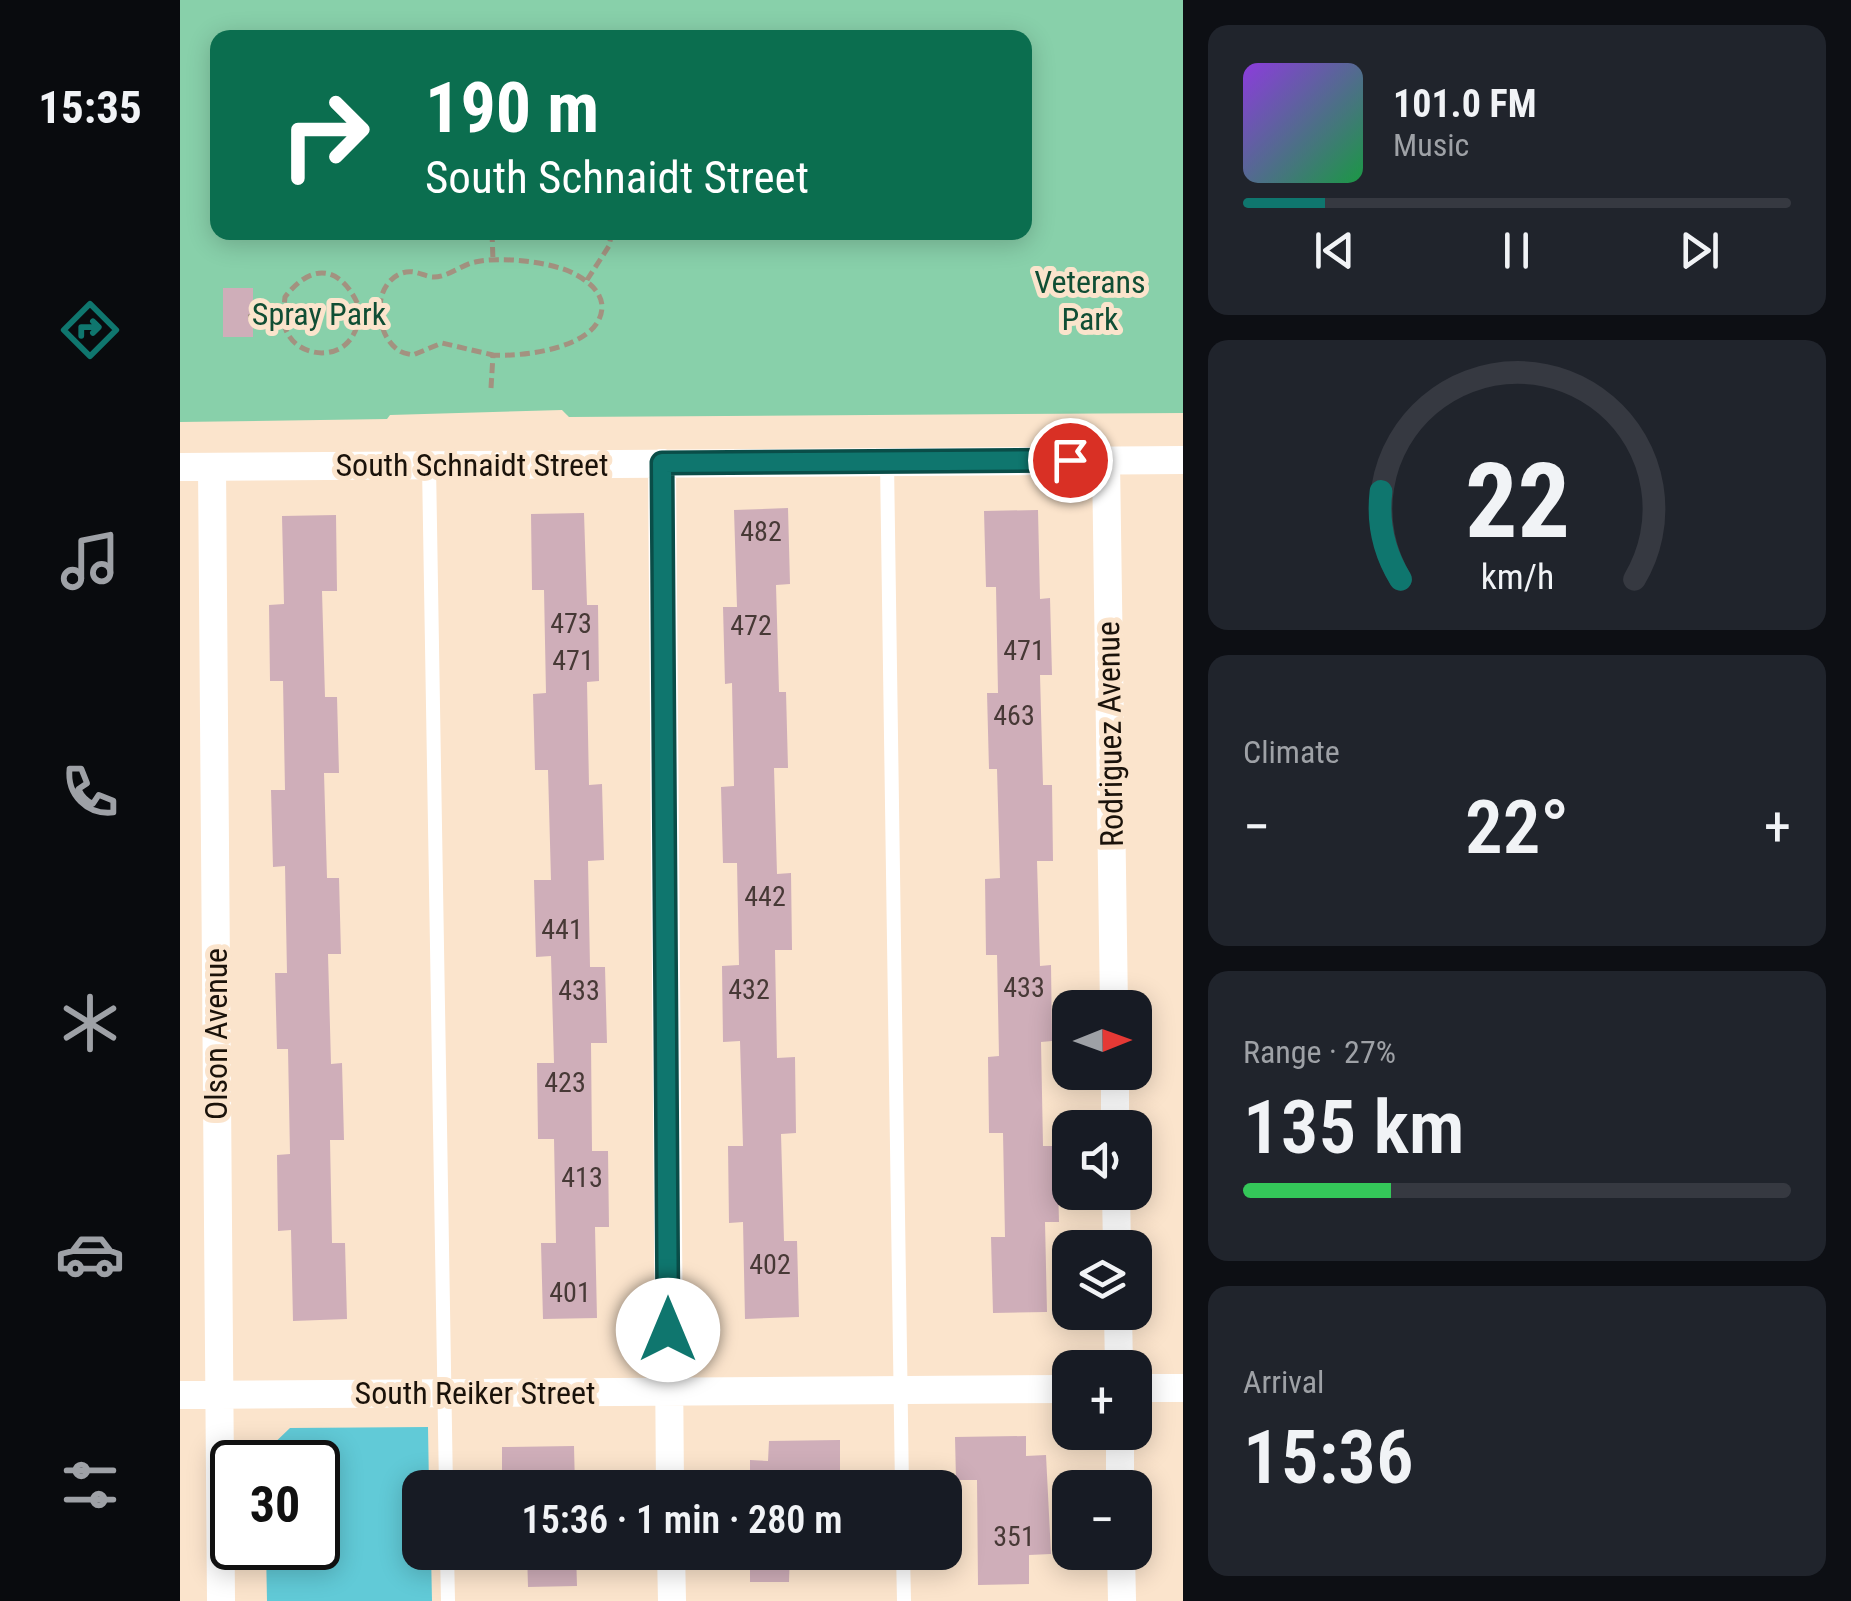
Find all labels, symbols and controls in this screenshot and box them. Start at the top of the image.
text: 190 m [425,67,599,149]
icon: right [260,70,390,200]
text: 15:35 [38,81,142,134]
text: 101.0 FM [1393,82,1537,126]
text: Music [1393,126,1469,164]
text: South Schnaidt Street [425,151,809,204]
icon: previous [1307,223,1362,278]
icon: pause [1489,223,1544,278]
icon: next [1672,223,1727,278]
park label: Veterans Park [1034,263,1146,338]
icon: directions [55,295,125,365]
park label: Spray Park [252,295,387,333]
pin [1028,418,1113,503]
icon: arrive [1043,433,1098,488]
text: 22 [1464,441,1570,562]
street label: South Schnaidt Street [335,446,609,484]
house number: 482 [740,515,782,548]
icon: music [55,526,125,596]
text: km/h [1480,556,1554,598]
house number: 473 [550,607,592,640]
house number: 472 [730,609,772,642]
street label: Rodriguez Avenue [1089,621,1131,847]
house number: 471 [1003,634,1045,667]
house number: 471 [552,644,594,677]
house number: 463 [993,699,1035,732]
text: Climate [1243,733,1340,771]
icon: phone [55,757,125,827]
text: 22° [1465,783,1569,871]
text: − [1243,795,1271,859]
text: + [1764,795,1791,859]
house number: 442 [744,880,786,913]
house number: 441 [541,913,583,946]
street label: Olson Avenue [197,948,235,1120]
house number: 433 [1003,971,1045,1004]
house number: 432 [728,973,770,1006]
house number: 433 [558,974,600,1007]
icon: climate [55,988,125,1058]
north arrow [1052,990,1152,1090]
map controls [1052,990,1152,1570]
text: Range · 27% [1243,1033,1396,1071]
house number: 423 [544,1066,586,1099]
text: 135 km [1243,1083,1465,1171]
button: sound [1052,1110,1152,1210]
house number: 413 [561,1161,603,1194]
icon: car [55,1219,125,1289]
button: layers [1052,1230,1152,1330]
house number: 402 [749,1248,791,1281]
house number: 401 [549,1276,591,1309]
position arrow [616,1278,720,1382]
button: + [1052,1350,1152,1450]
text: Arrival [1243,1363,1324,1401]
street label: South Reiker Street [355,1374,595,1412]
text: 15:36 [1243,1413,1414,1501]
speed limit sign: 30 [210,1440,340,1570]
icon: filters [55,1450,125,1520]
button: − [1052,1470,1152,1570]
text: 15:36 · 1 min · 280 m [522,1498,842,1542]
house number: 351 [993,1520,1035,1553]

